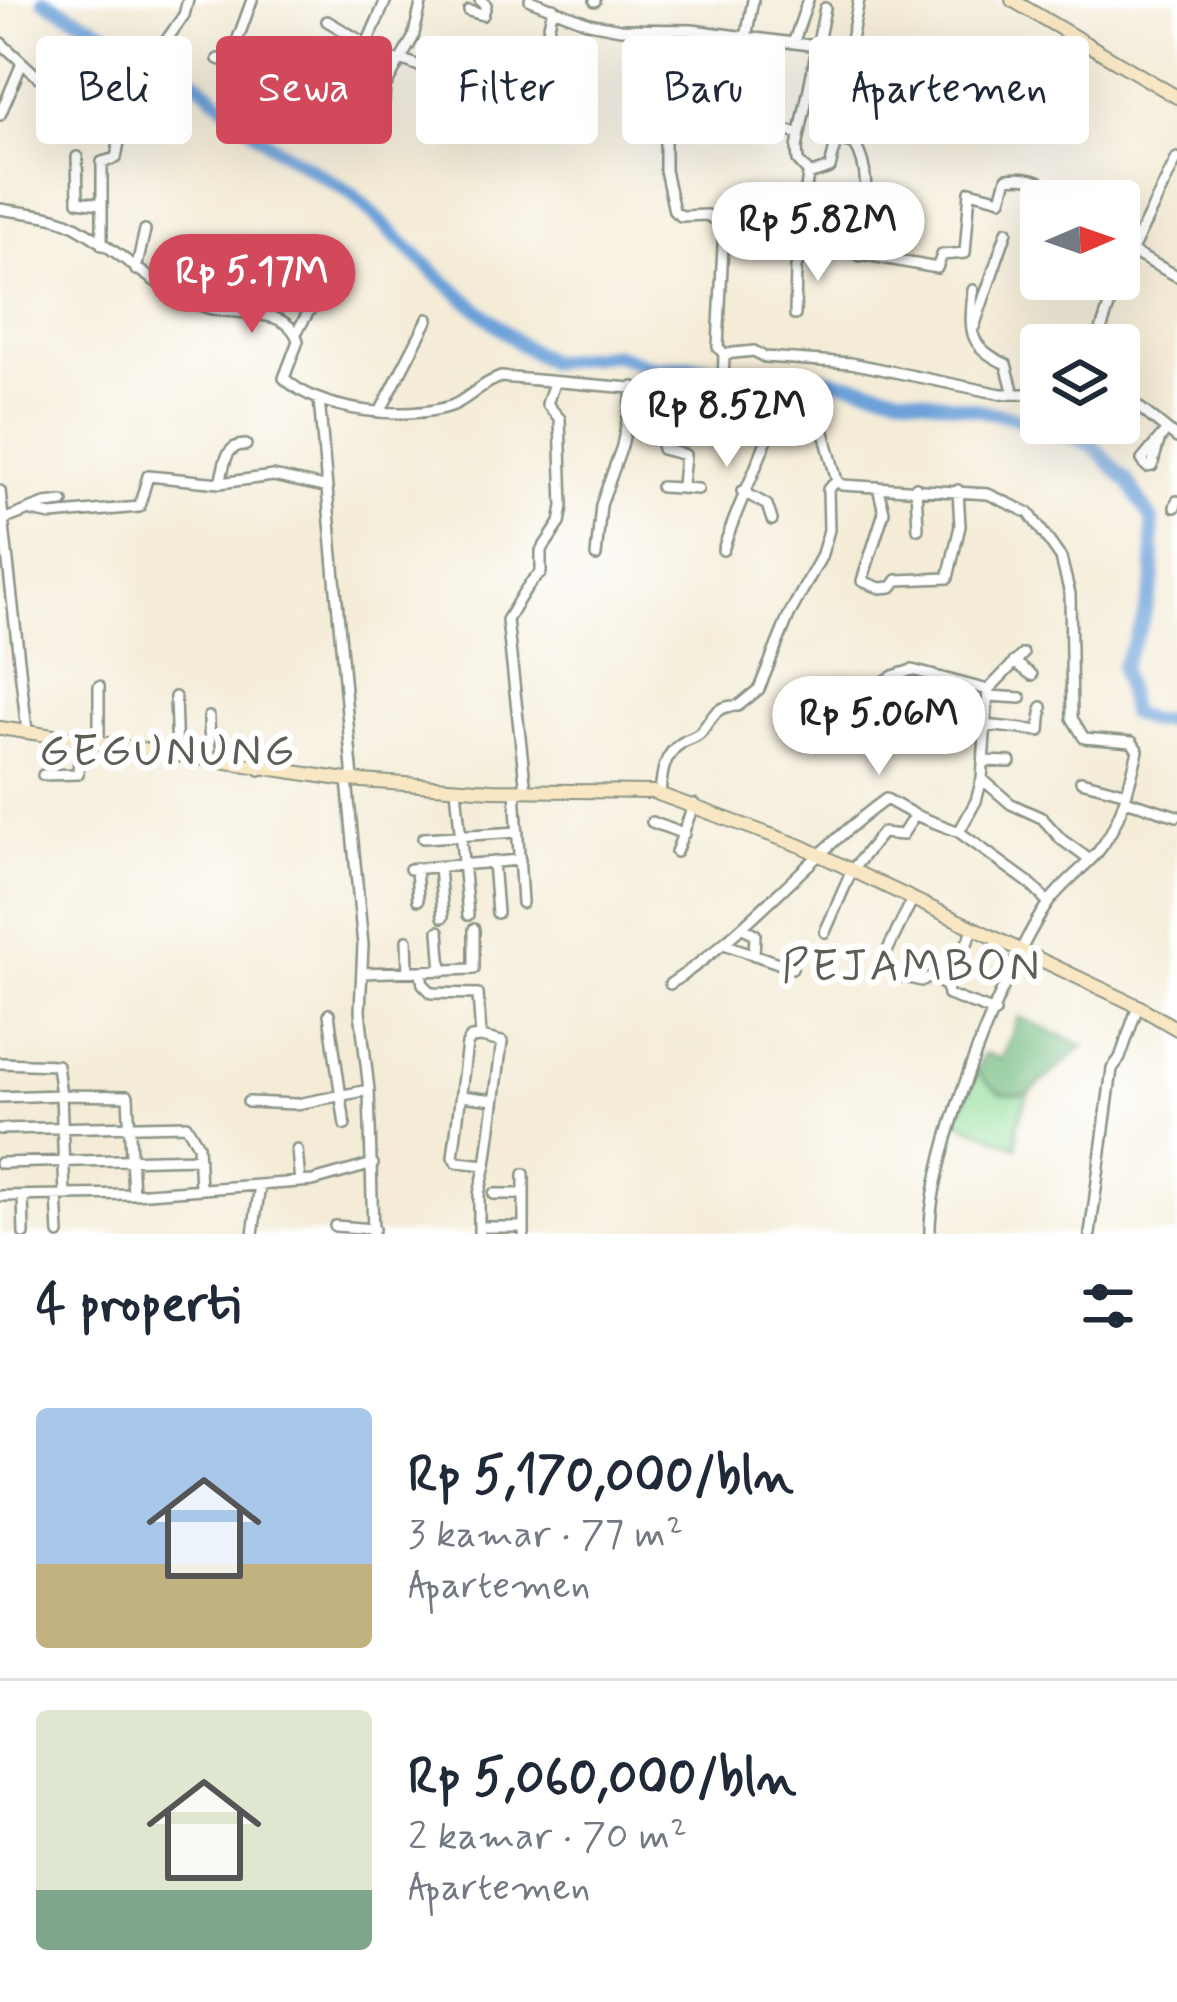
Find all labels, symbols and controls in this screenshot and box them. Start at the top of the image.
chip: Beli [36,36,192,144]
chip: Sewa [216,36,392,144]
chip: Filter [416,36,598,144]
chip: Baru [622,36,785,144]
chip: Apartemen [809,36,1089,144]
north arrow [1020,180,1140,300]
map controls [1020,180,1140,444]
pin: Rp 5.82M [694,182,942,284]
text: Rp 5.82M [739,195,897,246]
pin: Rp 5.17M [128,234,376,336]
text: Rp 5.17M [175,247,329,298]
button: layers [1020,324,1140,444]
pin: Rp 8.52M [603,368,851,470]
text: Rp 8.52M [648,381,806,432]
pin: Rp 5.06M [755,676,1003,778]
text: Rp 5.06M [799,689,959,740]
district label: GEGUNUNG [39,723,297,782]
district label: PEJAMBON [781,938,1043,997]
text: 4 properti [36,1273,240,1339]
icon: filters [1075,1273,1141,1339]
text: Rp 5,170,000/bln [408,1444,793,1510]
icon: home [132,1456,276,1600]
text: 3 kamar · 77 m² [408,1510,683,1561]
text: Apartemen [408,1561,590,1612]
text: Rp 5,060,000/bln [408,1746,796,1812]
icon: home [132,1758,276,1902]
text: 2 kamar · 70 m² [408,1812,687,1863]
text: Apartemen [408,1863,590,1914]

